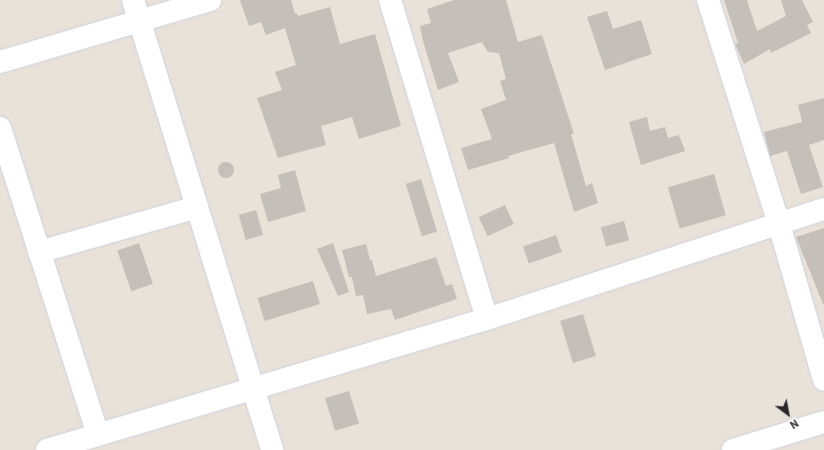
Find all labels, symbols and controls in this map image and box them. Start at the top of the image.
north arrow [768,394,808,434]
text: N [788,416,801,432]

